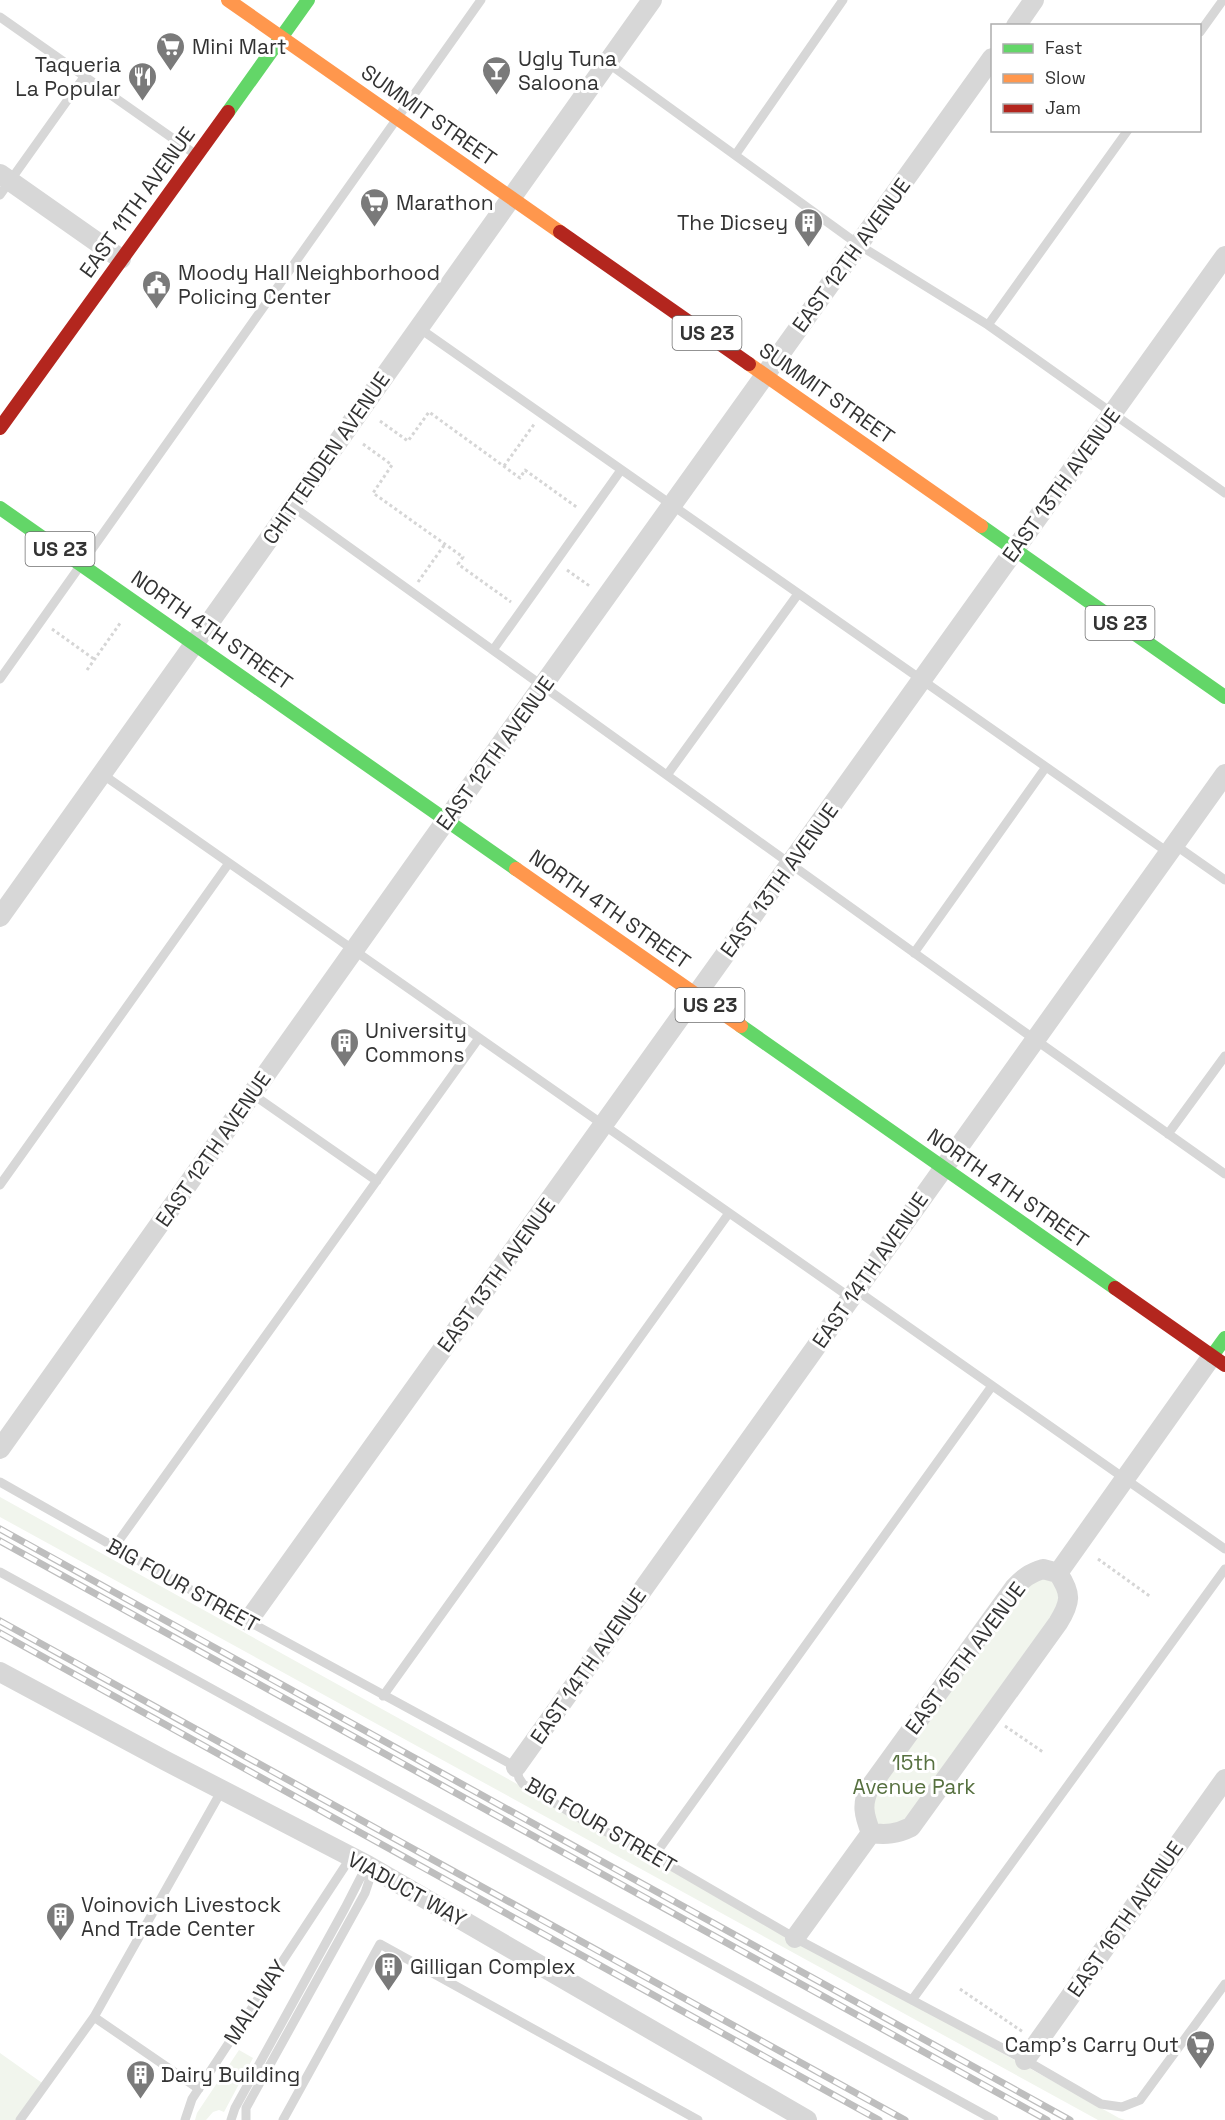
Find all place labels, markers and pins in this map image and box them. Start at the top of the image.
supermarket icon: Mini Mart [155,30,187,72]
place label: Mini Mart [192,33,287,60]
place label: Ugly Tuna Saloona [518,45,617,96]
place label: Taqueria La Popular [15,51,121,102]
bar icon: Ugly Tuna Saloona [481,54,513,96]
restaurant icon: Taqueria La Popular [126,60,158,102]
supermarket icon: Marathon [359,186,391,228]
place label: Marathon [396,189,494,216]
building icon: The Dicsey [793,206,825,248]
place label: The Dicsey [677,209,788,236]
place label: Moody Hall Neighborhood Policing Center [178,259,440,310]
public building icon: Moody Hall Neighborhood Policing Center [141,268,173,310]
place label: University Commons [365,1017,467,1068]
building icon: University Commons [328,1026,360,1068]
place label: Voinovich Livestock And Trade Center [81,1891,281,1942]
building icon: Voinovich Livestock And Trade Center [44,1900,76,1942]
building icon: Gilligan Complex [373,1950,405,1992]
place label: Gilligan Complex [410,1953,576,1980]
supermarket icon: Camp's Carry Out [1184,2028,1216,2070]
place label: Camp's Carry Out [1005,2031,1179,2058]
building icon: Dairy Building [124,2058,156,2100]
place label: Dairy Building [161,2061,300,2088]

